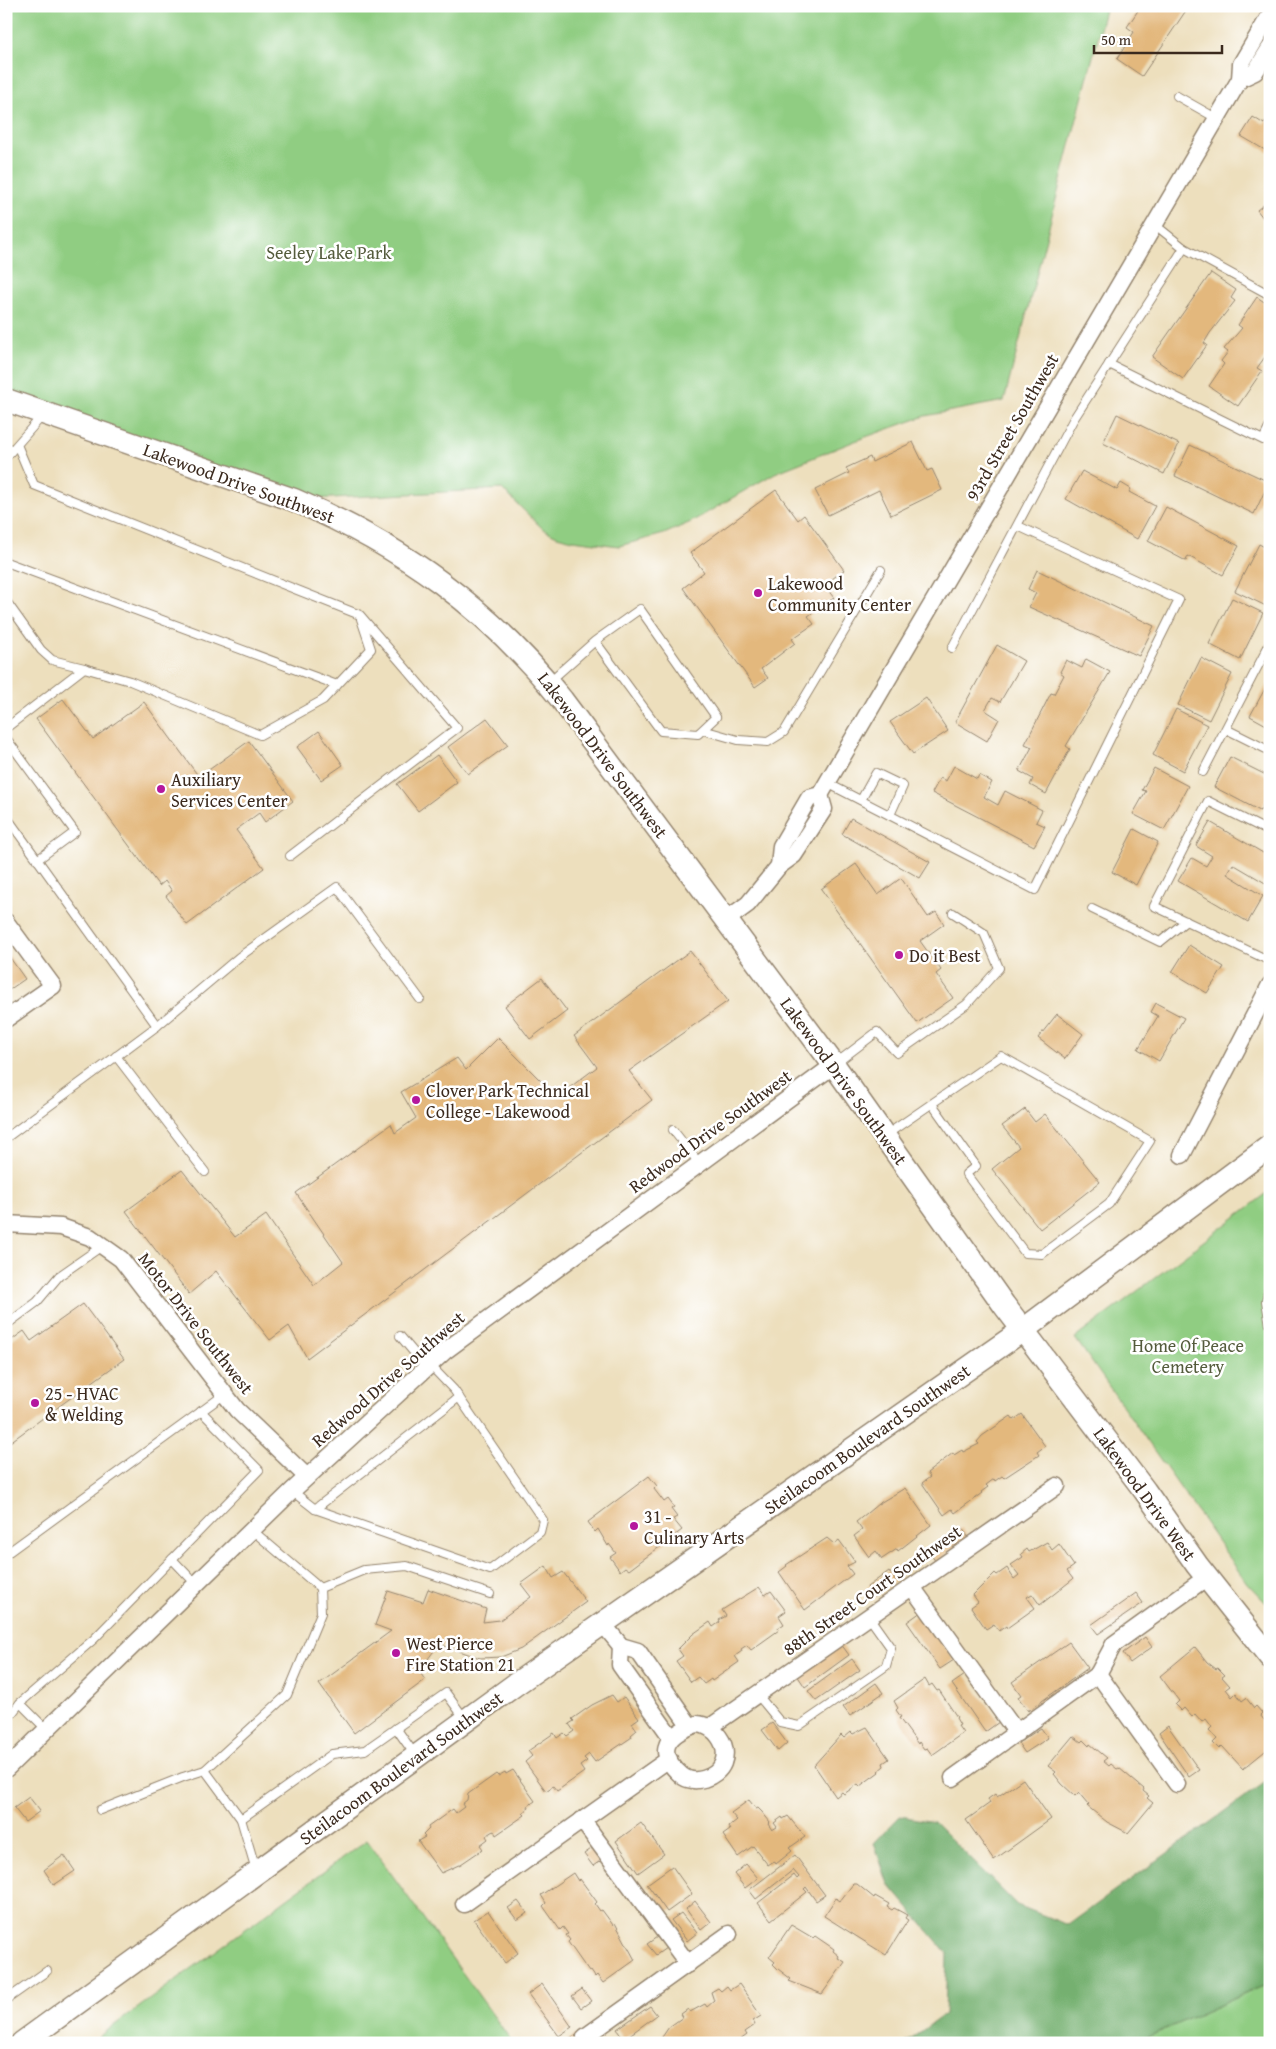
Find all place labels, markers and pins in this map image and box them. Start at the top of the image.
place label: Lakewood Community Center [768,570,912,618]
marker: Lakewood Community Center [752,587,764,599]
place label: Auxiliary Services Center [171,766,288,814]
marker: Auxiliary Services Center [155,783,167,795]
place label: Do it Best [909,942,981,969]
marker: Do it Best [893,949,905,961]
place label: Clover Park Technical College - Lakewood [426,1077,589,1125]
marker: Clover Park Technical College - Lakewood [410,1094,422,1106]
place label: 25 - HVAC & Welding [45,1380,123,1428]
marker: 25 - HVAC & Welding [29,1397,41,1409]
place label: 31 - Culinary Arts [644,1503,744,1551]
marker: 31 - Culinary Arts [628,1520,640,1532]
place label: West Pierce Fire Station 21 [406,1630,515,1678]
marker: West Pierce Fire Station 21 [390,1647,402,1659]

